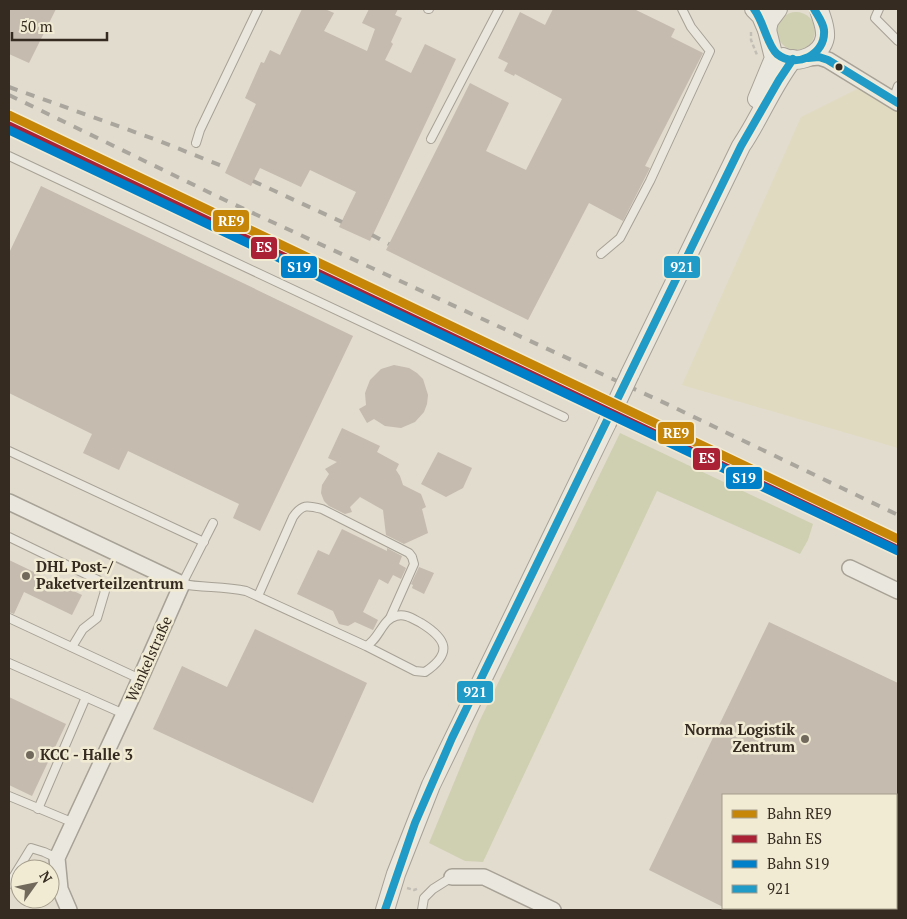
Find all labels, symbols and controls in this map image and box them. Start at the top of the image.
scale bar [12,10,108,42]
text: 50 m [20,16,53,36]
unlabelled marker [834,62,844,72]
line badge: RE9 [212,209,250,233]
text: RE9 [218,211,244,230]
line badge: ES [250,236,278,260]
text: ES [256,237,272,256]
line badge: S19 [280,255,318,279]
line badge: 921 [663,255,701,279]
text: S19 [287,257,311,276]
text: 921 [670,257,694,276]
line badge: RE9 [657,421,695,445]
text: RE9 [663,423,689,442]
line badge: ES [692,447,721,471]
text: ES [699,448,715,467]
line badge: S19 [725,466,763,490]
text: S19 [732,468,756,487]
place label: DHL Post-/ Paketverteilzentrum [36,556,184,593]
marker: DHL Post-/ Paketverteilzentrum [20,570,32,582]
street label: Wankelstraße [120,613,176,705]
line badge: 921 [456,680,494,704]
text: 921 [463,682,487,701]
place label: Norma Logistik Zentrum [684,719,795,756]
marker: Norma Logistik Zentrum [799,733,811,745]
place label: KCC - Halle 3 [40,744,133,764]
marker: KCC - Halle 3 [24,749,36,761]
legend [722,794,897,909]
text: Bahn RE9 [767,803,831,823]
text: Bahn ES [767,828,822,848]
text: Bahn S19 [767,853,829,873]
north arrow [10,859,60,909]
text: N [35,867,57,887]
text: 921 [767,878,791,898]

